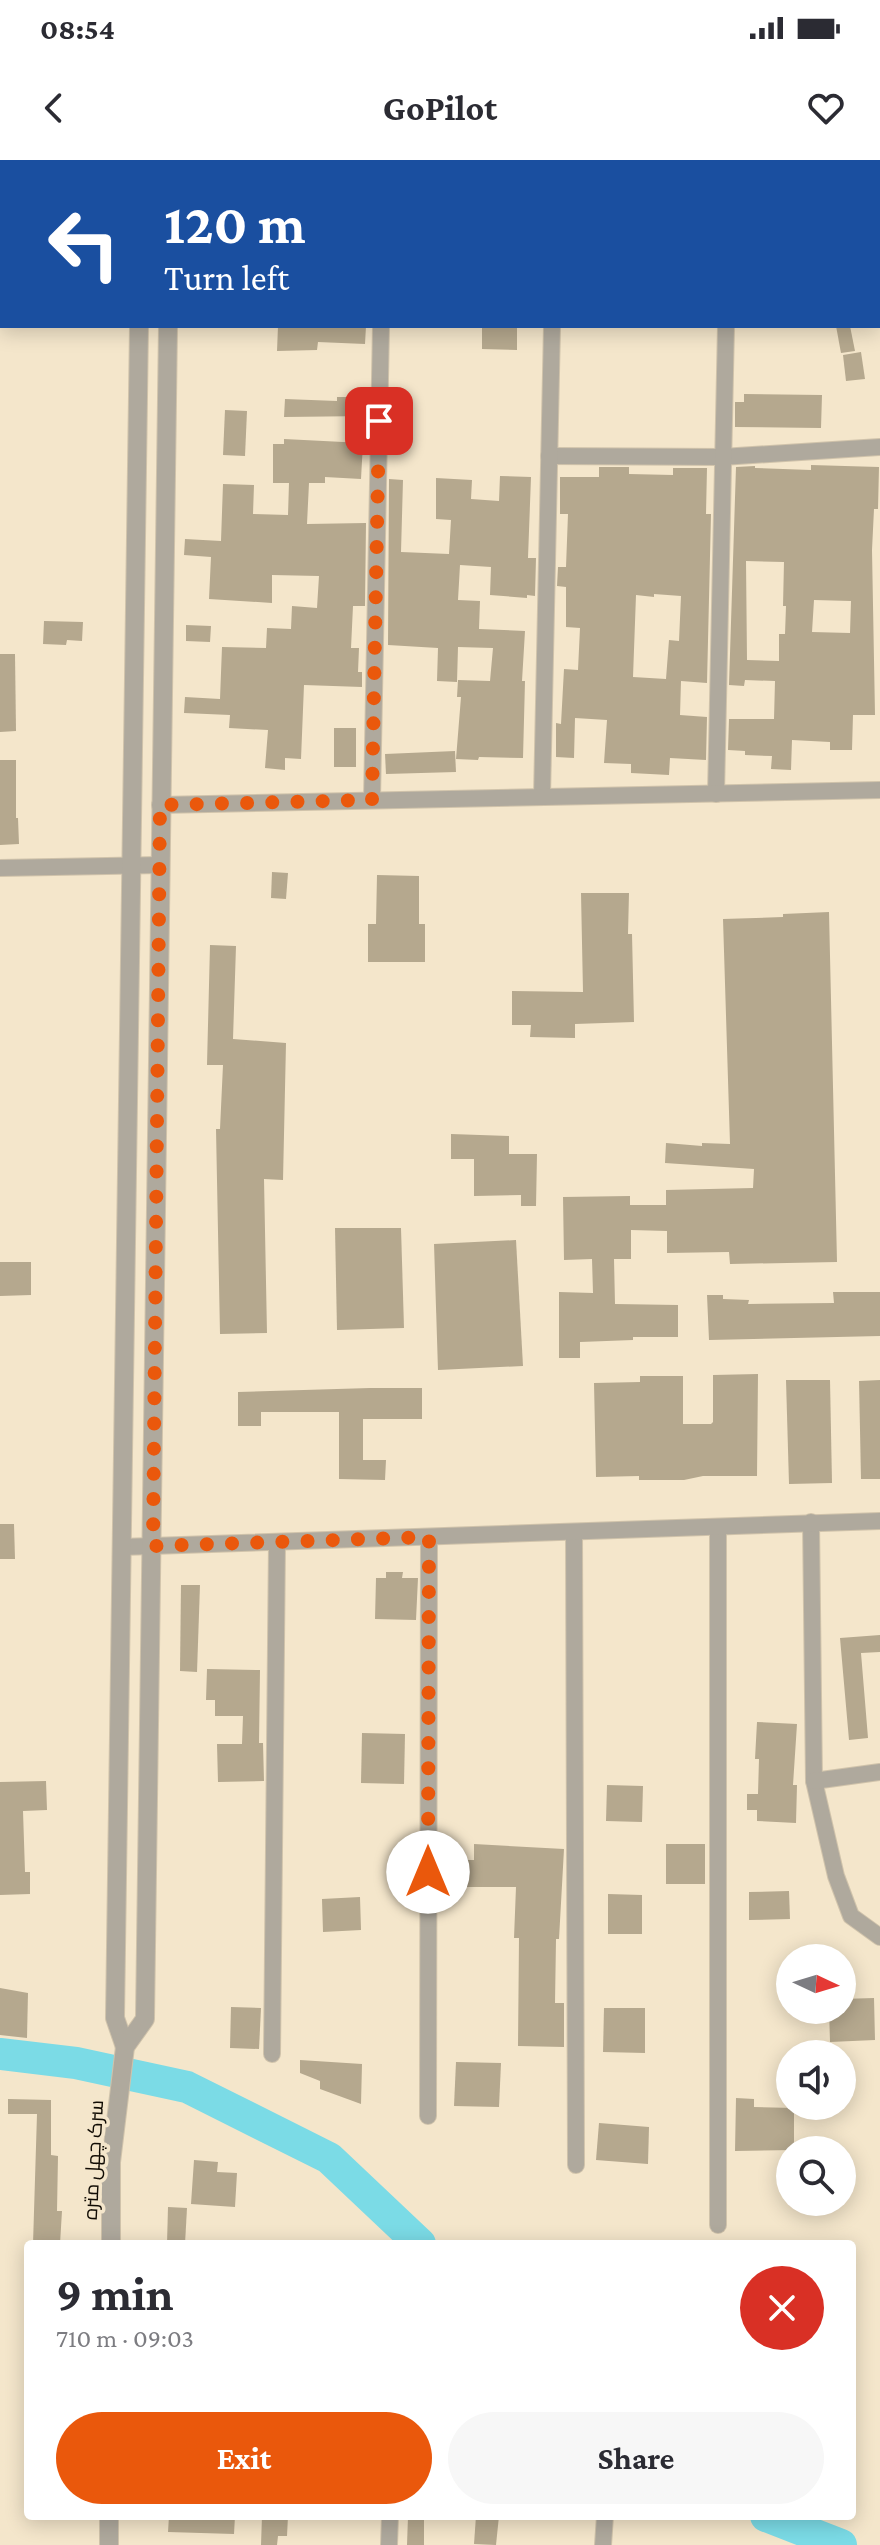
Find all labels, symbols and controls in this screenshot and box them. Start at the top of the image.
text: 08:54 [40,12,115,45]
icon: back [32,86,76,130]
icon: heart [804,86,848,130]
text: GoPilot [383,88,497,128]
icon: left [32,192,136,296]
text: 120 m [164,193,306,255]
text: Turn left [164,258,289,298]
pin [345,387,413,455]
icon: arrive [357,399,401,443]
position arrow [386,1830,470,1914]
north arrow [776,1944,856,2024]
map controls [776,1944,856,2216]
button: sound [776,2040,856,2120]
street label: سرک چهل متره [79,2099,109,2221]
button: search [776,2136,856,2216]
button: close [740,2266,824,2350]
text: 9 min [56,2267,174,2320]
text: 710 m · 09:03 [56,2324,194,2353]
button: Exit [56,2412,432,2504]
button: Share [448,2412,824,2504]

